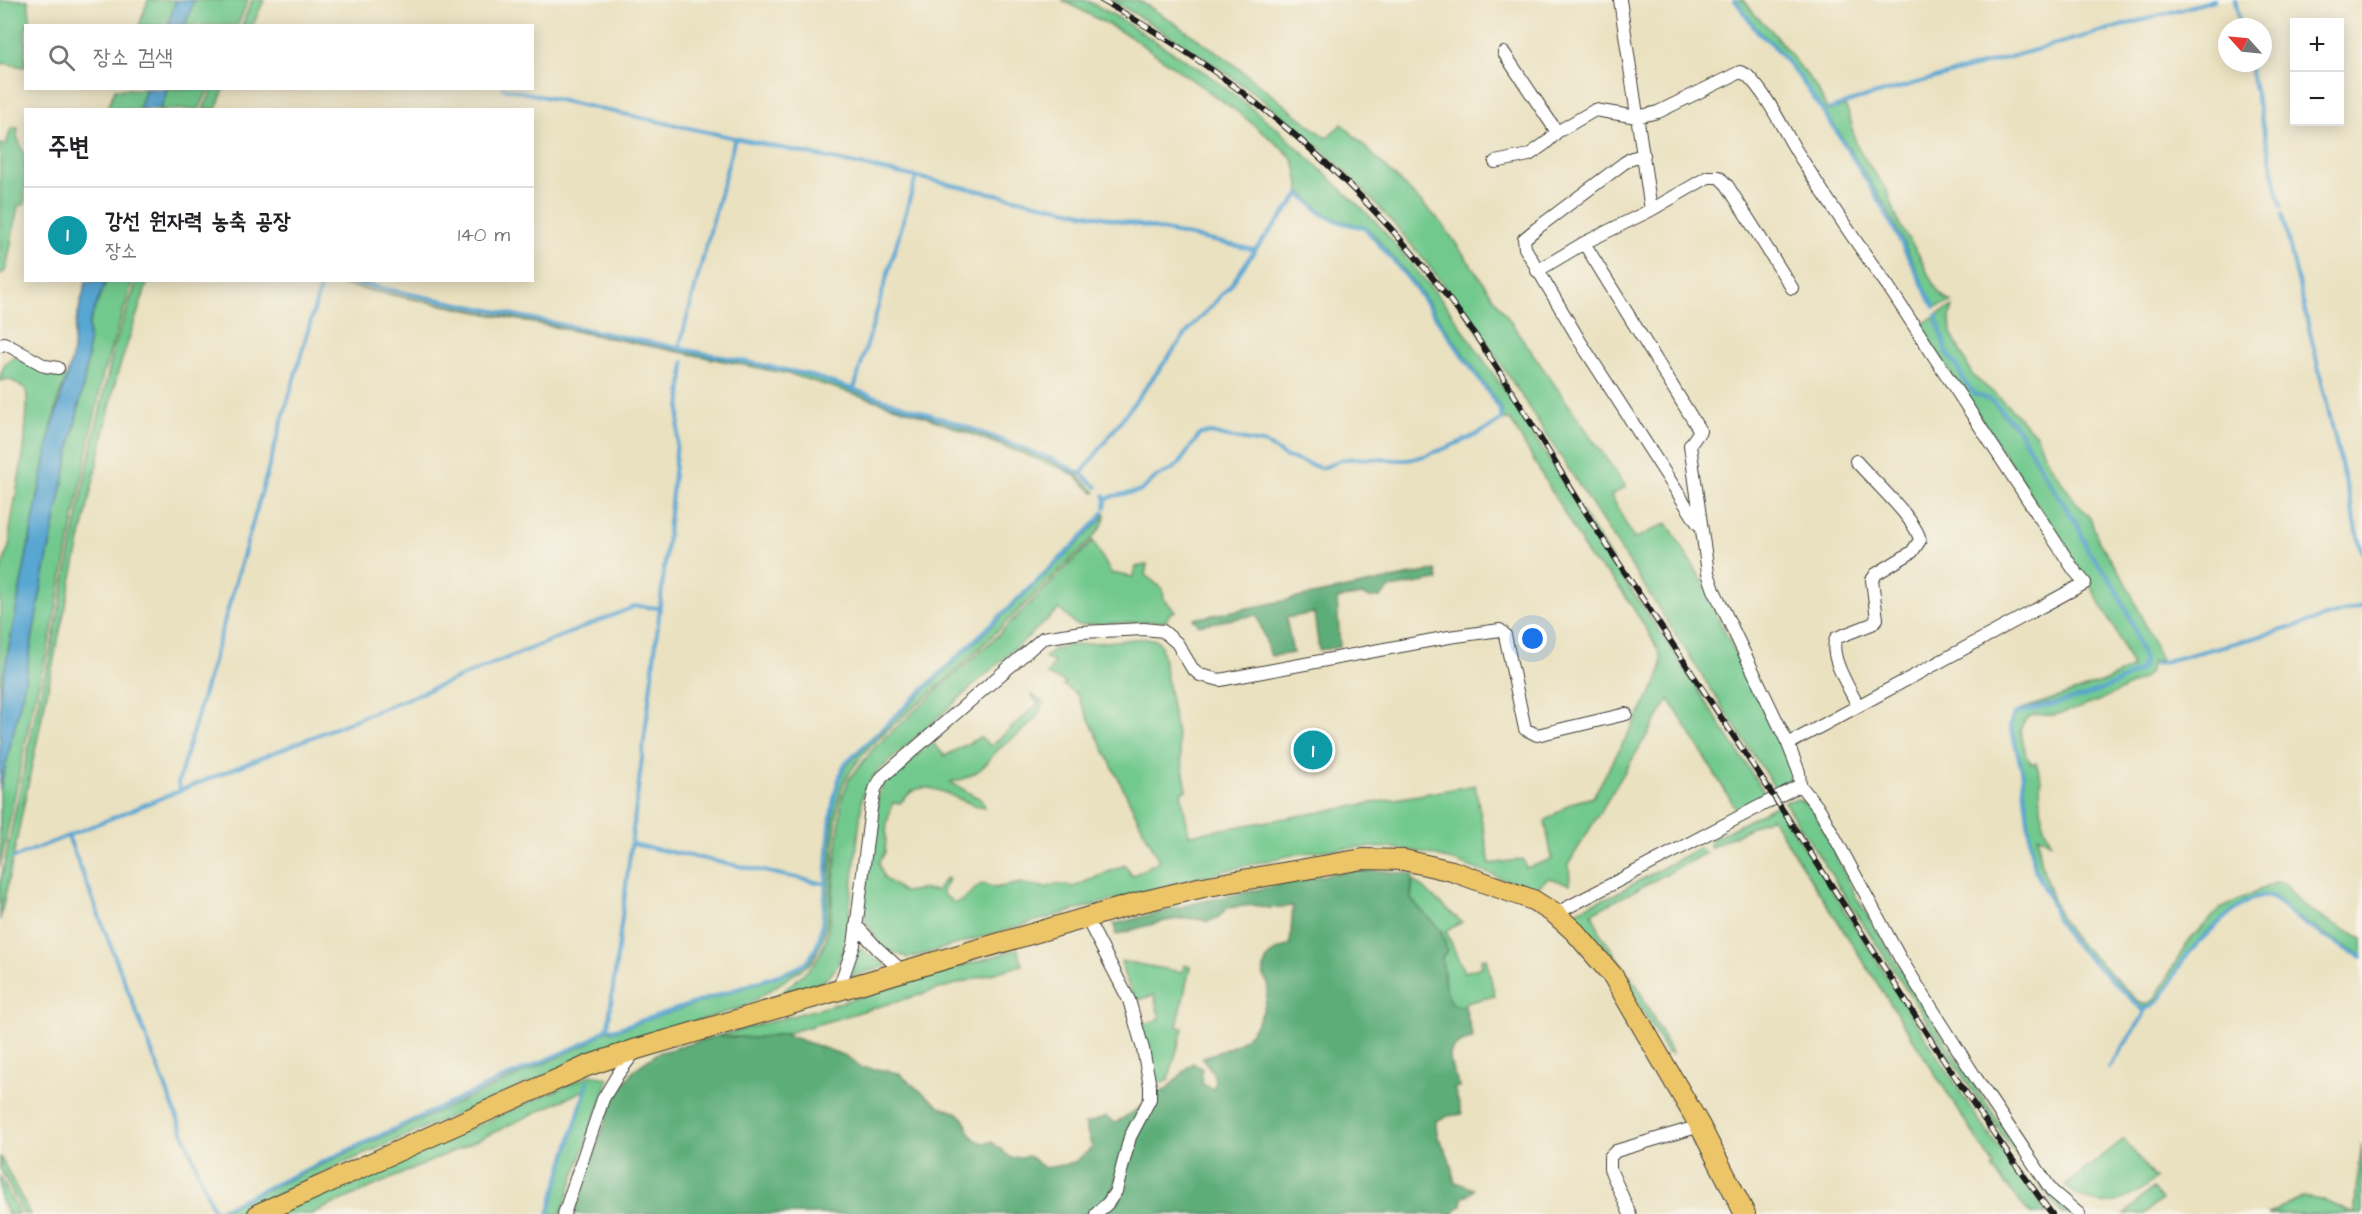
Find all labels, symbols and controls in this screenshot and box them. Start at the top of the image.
north arrow [2218,18,2272,72]
map controls [2290,18,2344,126]
button: + [2290,18,2344,72]
search box [24,24,534,90]
icon: search [45,41,78,74]
text: 장소 검색 [93,42,173,73]
button: − [2290,72,2344,126]
text: 주변 [48,129,90,165]
text: 강선 원자력 농축 공장 [105,206,291,237]
text: 1 [66,221,69,249]
text: 140 m [458,221,510,249]
text: 장소 [105,237,137,265]
your location [1518,624,1547,653]
pin: 1 [1294,728,1332,772]

